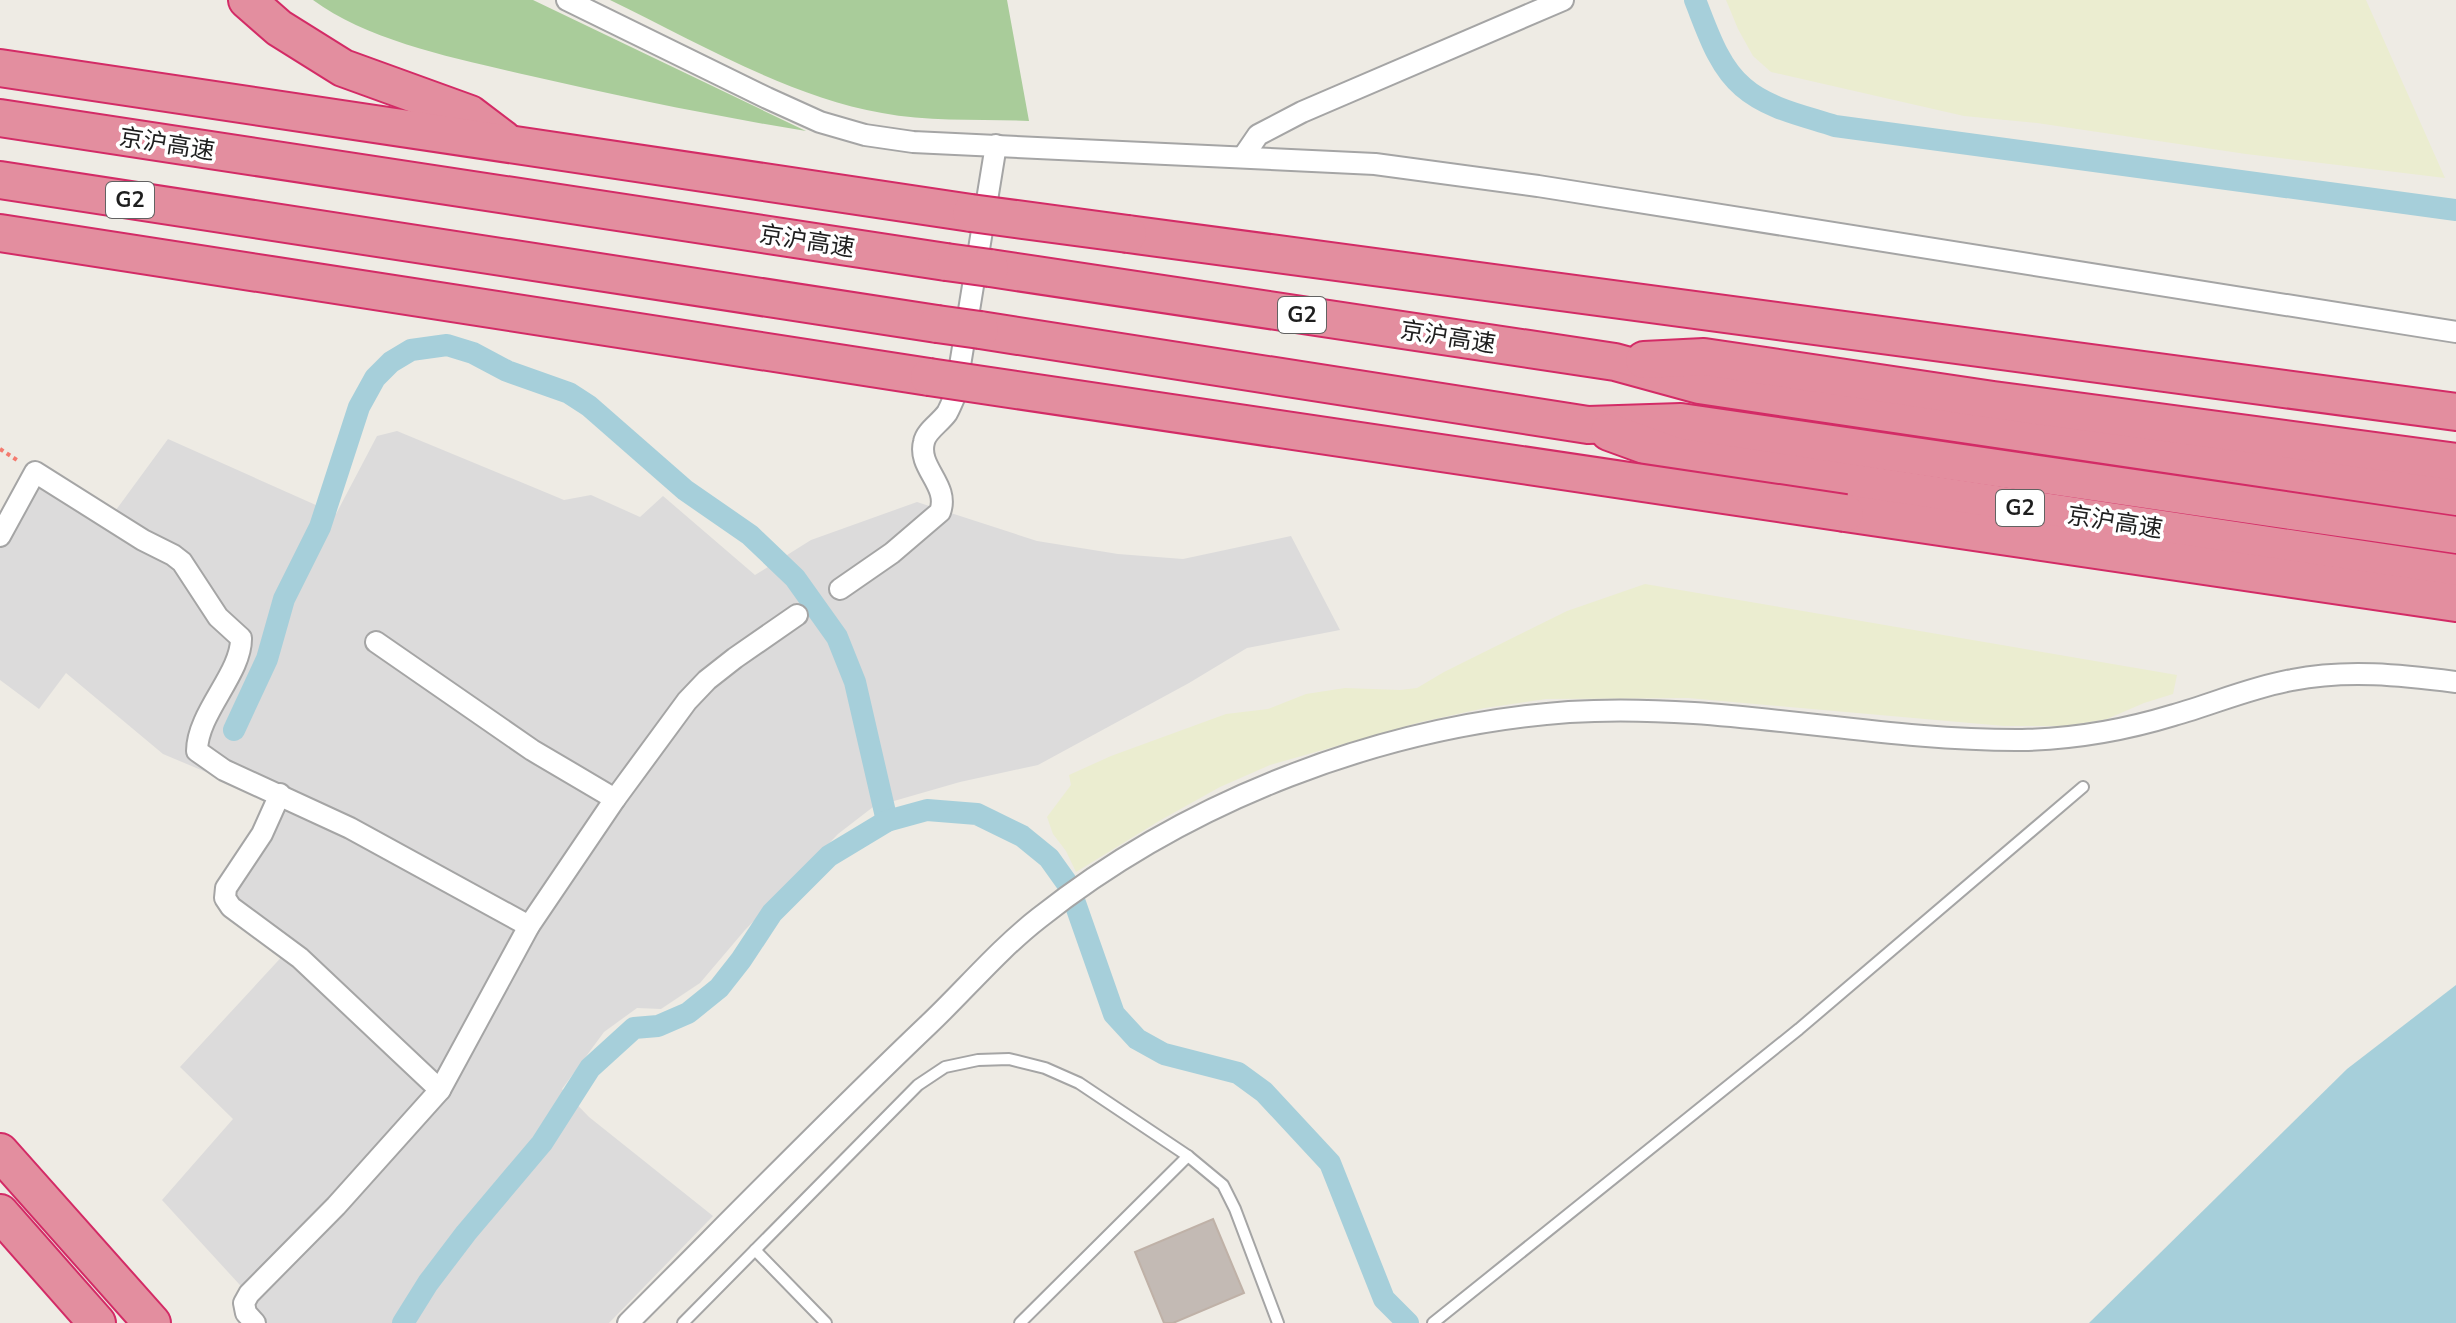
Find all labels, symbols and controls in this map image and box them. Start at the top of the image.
street label: 京沪高速 [117,121,217,167]
road number: G2 [106,182,154,218]
street label: 京沪高速 [757,218,857,264]
road number: G2 [1278,297,1326,333]
street label: 京沪高速 [1398,314,1498,360]
road number: G2 [1996,490,2044,526]
street label: 京沪高速 [2065,499,2165,545]

